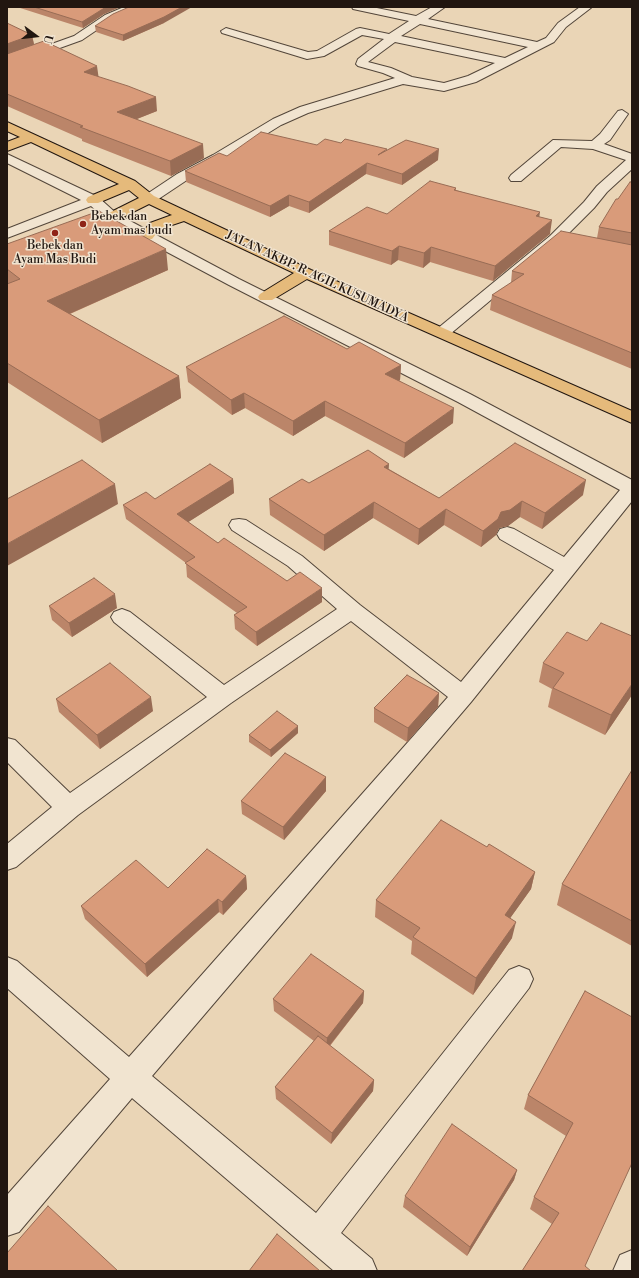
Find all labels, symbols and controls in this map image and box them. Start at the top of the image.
north arrow [16,16,56,56]
text: U [40,33,55,45]
place label: Bebek dan Ayam mas budi [91,210,172,238]
marker: Bebek dan Ayam mas budi [78,219,88,229]
marker: Bebek dan Ayam Mas Budi [50,228,60,238]
street label: JALAN AKBP. R. AGIL KUSUMADYA [223,228,411,326]
place label: Bebek dan Ayam Mas Budi [14,239,96,267]

